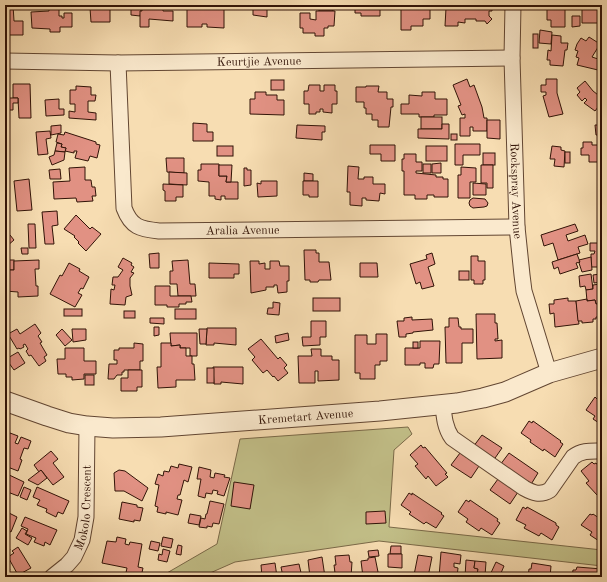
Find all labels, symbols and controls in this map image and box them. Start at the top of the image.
street label: Keurtjie Avenue [217,56,302,69]
street label: Rockspray Avenue [508,143,523,240]
street label: Aralia Avenue [206,225,280,237]
street label: Kremetart Avenue [258,408,354,427]
street label: Mokolo Crescent [73,465,94,553]

